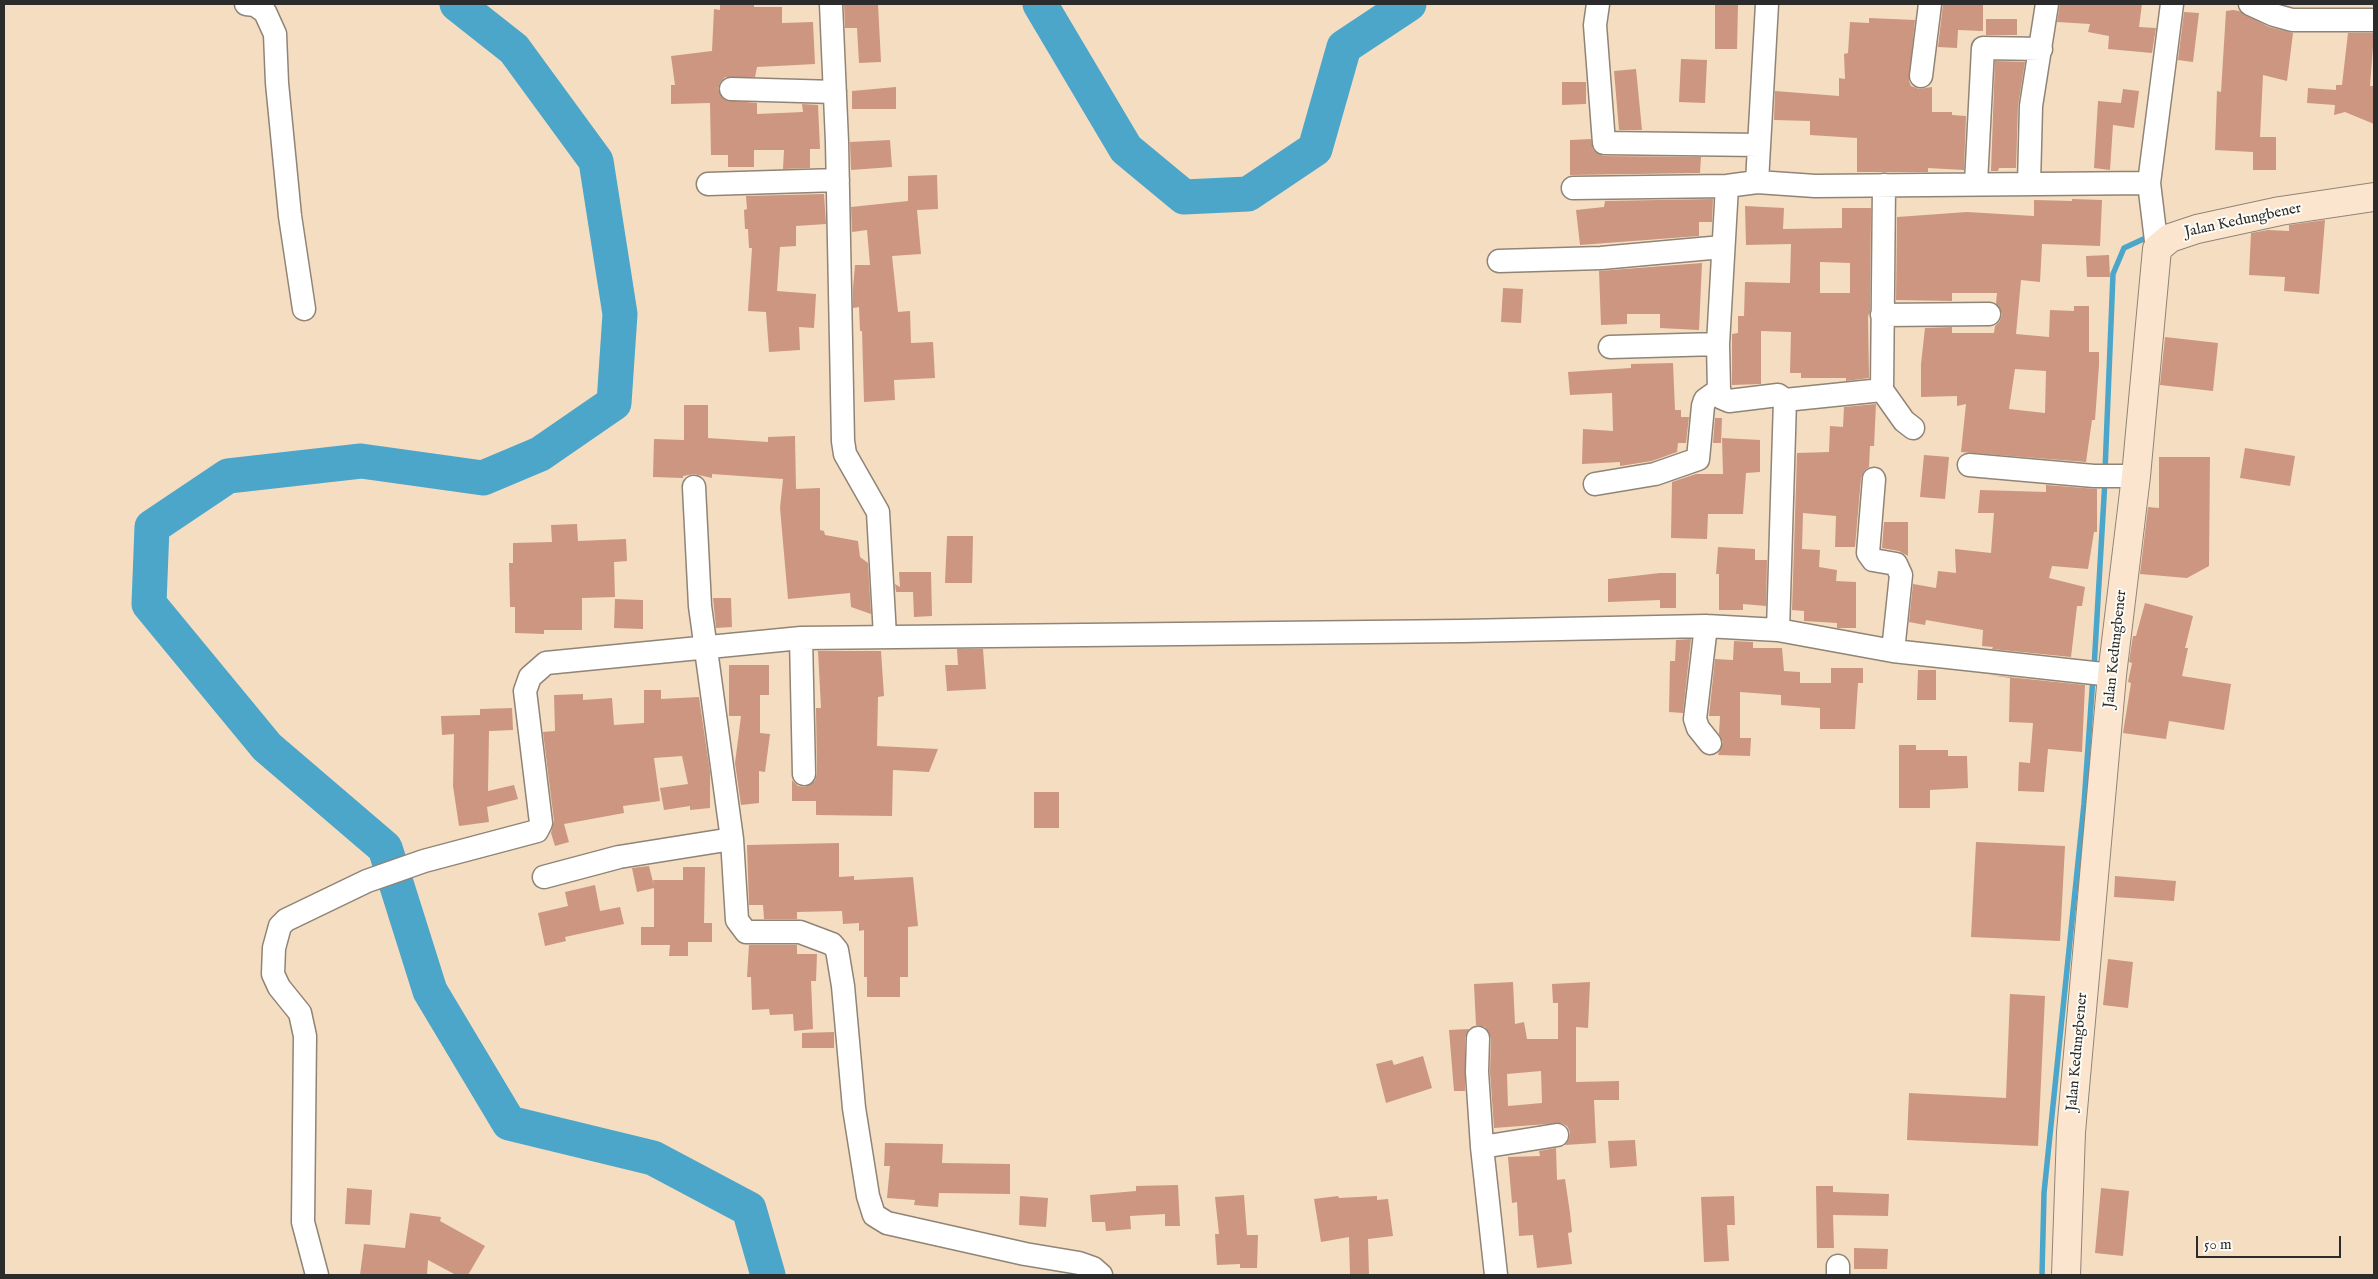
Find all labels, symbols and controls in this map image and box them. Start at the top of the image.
street label: Jalan Kedungbener [2183,200,2303,242]
street label: Jalan Kedungbener [2101,589,2131,709]
street label: Jalan Kedungbener [2064,992,2092,1112]
scale bar [2198,1226,2343,1258]
text: 50 m [2204,1235,2232,1254]

